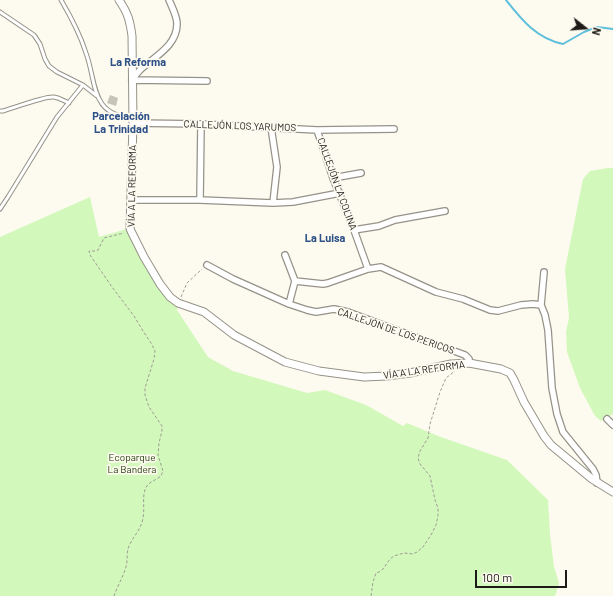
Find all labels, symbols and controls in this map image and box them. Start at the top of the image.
north arrow [565,8,605,48]
text: N [590,26,604,37]
district label: La Reforma [110,55,166,69]
district label: Parcelación La Trinidad [92,109,150,135]
street label: CALLEJÓN LOS YARUMOS [184,118,296,134]
street label: CALLEJÓN LA COLINA [315,136,359,232]
street label: VÍA A LA REFORMA [125,145,139,227]
district label: La Luisa [305,231,345,245]
street label: CALLEJÓN DE LOS PERICOS [336,305,456,357]
street label: VÍA A LA REFORMA [382,358,466,382]
park label: Ecoparque La Bandera [108,452,156,476]
scale bar [477,562,569,588]
text: 100 m [482,570,512,584]

